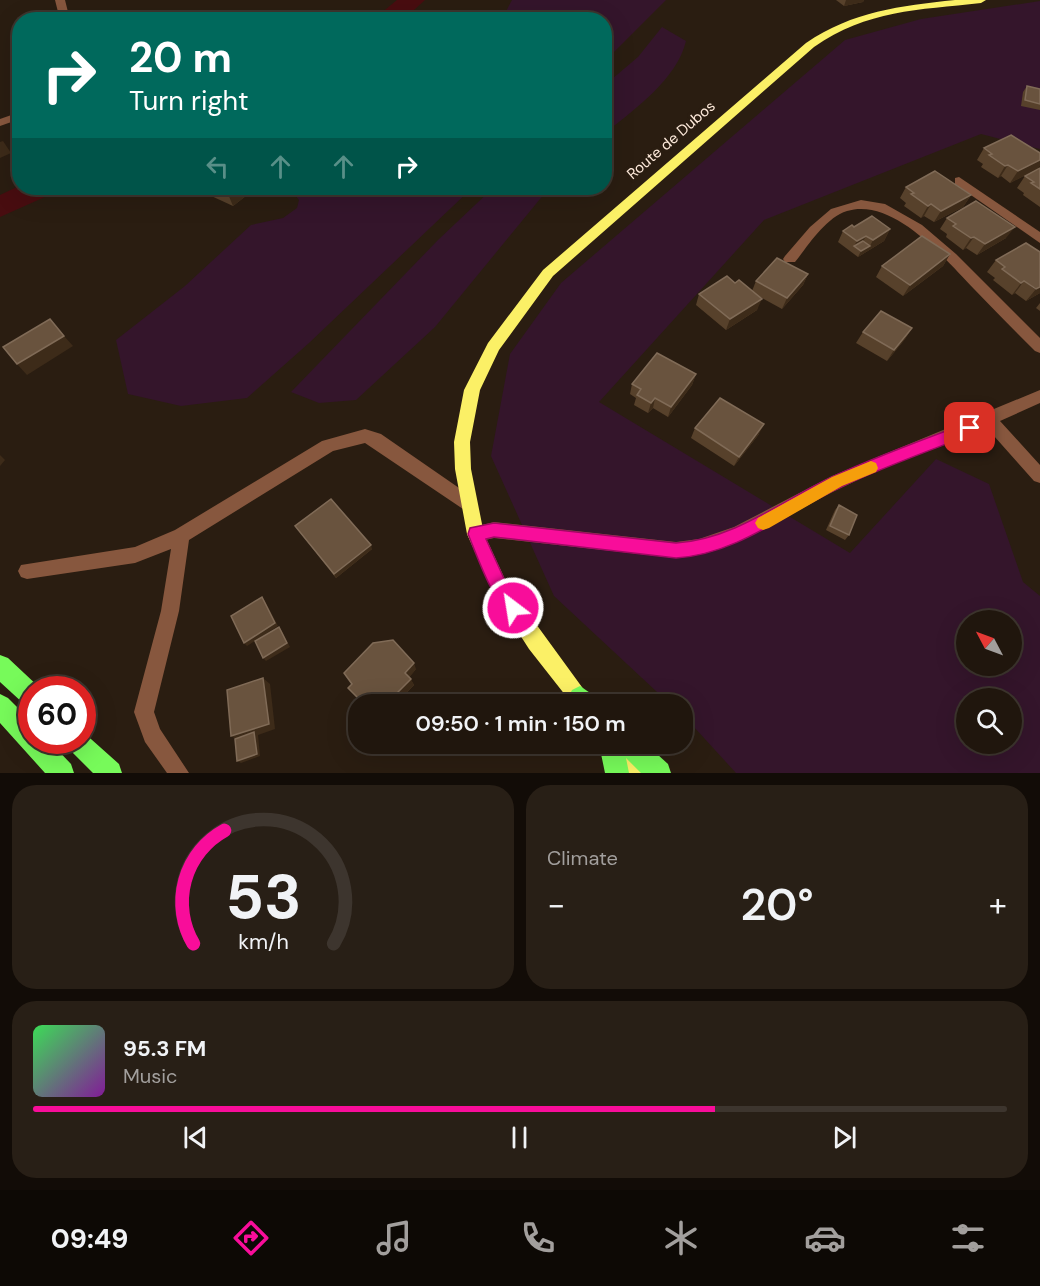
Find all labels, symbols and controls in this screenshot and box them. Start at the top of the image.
text: 20 m [129,30,232,85]
icon: right [30,36,108,114]
text: Turn right [129,83,249,118]
street label: Route de Dubos [623,96,719,184]
icon: left [201,150,234,183]
icon: ahead [264,150,297,183]
icon: ahead [327,150,360,183]
icon: right [390,150,423,183]
pin [944,402,995,453]
icon: arrive [953,411,986,444]
position arrow [481,576,545,640]
north arrow [956,610,1022,676]
map controls [956,610,1022,754]
speed limit sign: 60 [18,676,96,754]
button: search [956,688,1022,754]
text: 09:50 · 1 min · 150 m [415,709,626,738]
text: Climate [547,845,618,871]
text: 53 [225,856,301,937]
text: 20° [740,875,814,934]
text: − [547,883,565,926]
text: + [989,883,1007,926]
text: km/h [238,928,288,956]
text: 95.3 FM [123,1034,206,1063]
text: Music [123,1063,178,1089]
icon: previous [179,1121,212,1154]
icon: pause [503,1121,536,1154]
icon: next [828,1121,861,1154]
icon: directions [230,1217,272,1259]
icon: music [373,1217,415,1259]
icon: phone [517,1217,559,1259]
icon: climate [660,1217,702,1259]
icon: car [804,1217,846,1259]
icon: filters [947,1217,989,1259]
text: 09:49 [51,1221,128,1256]

